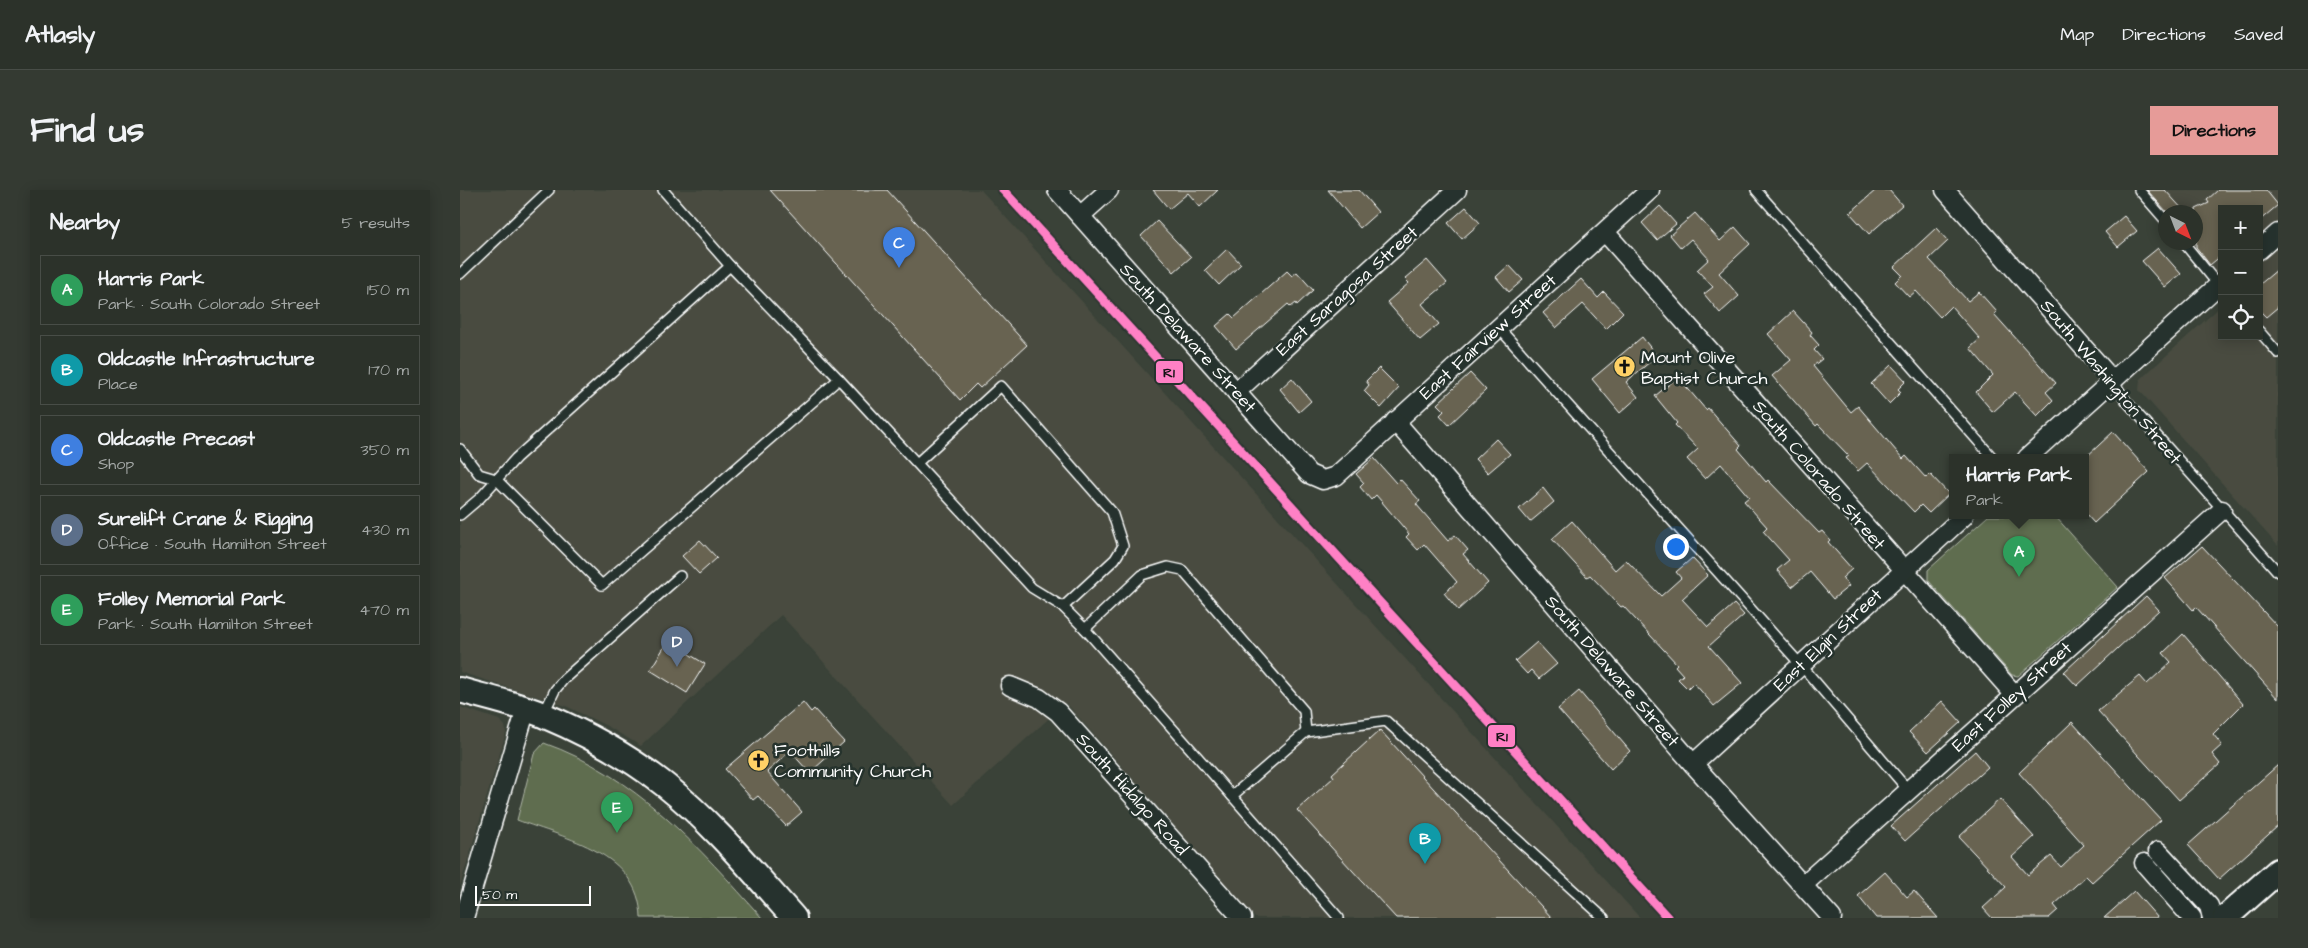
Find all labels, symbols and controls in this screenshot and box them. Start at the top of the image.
text: Atlasly [25,18,95,52]
text: Map [2060,22,2094,47]
text: Directions [2122,22,2206,47]
text: Saved [2234,22,2283,47]
text: Find us [30,106,144,155]
button: Directions [2150,106,2278,155]
north arrow [2158,205,2203,250]
map controls [2218,205,2263,340]
button: + [2218,205,2263,250]
text: Nearby [50,208,120,237]
text: 5 results [342,212,410,234]
street label: East Saragosa Street [1270,220,1425,362]
pin: C [883,227,915,268]
button: − [2218,250,2263,295]
street label: South Delaware Street [1114,258,1263,419]
text: Harris Park [98,266,204,293]
street label: East Fairview Street [1414,268,1563,405]
text: A [62,279,72,301]
text: 150 m [367,279,409,301]
text: Park · South Colorado Street [98,293,320,315]
street label: South Washington Street [2034,294,2188,471]
button: locate [2218,295,2263,340]
place label: Mount Olive Baptist Church [1641,345,1768,391]
text: Oldcastle Infrastructure [98,346,315,373]
church icon: Mount Olive Baptist Church [1613,355,1637,379]
text: B [61,359,73,381]
text: 170 m [368,359,409,381]
line badge: R1 [1155,360,1184,384]
text: R1 [1163,363,1175,383]
text: Place [98,373,138,395]
street label: South Colorado Street [1747,395,1892,556]
text: Oldcastle Precast [98,426,255,453]
text: C [61,439,73,461]
text: 350 m [361,439,409,461]
text: Shop [98,453,134,475]
popup [1949,454,2089,519]
text: Harris Park [1966,462,2072,489]
text: Park [1966,489,2003,511]
text: Surelift Crane & Rigging [98,506,313,533]
text: D [62,519,72,541]
text: 430 m [361,519,409,541]
text: Office · South Hamilton Street [98,533,327,555]
your location [1663,534,1689,560]
pin: A [2003,536,2035,577]
street label: East Elgin Street [1768,582,1889,698]
text: Folley Memorial Park [98,586,285,613]
street label: South Delaware Street [1539,590,1685,753]
text: E [62,599,72,621]
text: 470 m [359,599,409,621]
text: Park · South Hamilton Street [98,613,313,635]
pin: D [661,626,693,667]
street label: East Folley Street [1946,636,2079,759]
line badge: R1 [1487,724,1516,748]
street label: South Hidalgo Road [1069,727,1194,861]
text: R1 [1496,727,1508,747]
place label: Foothills Community Church [774,738,931,785]
church icon: Foothills Community Church [746,748,770,772]
pin: E [601,792,633,833]
pin: B [1409,823,1441,864]
scale bar [475,883,591,906]
text: 50 m [482,885,517,905]

